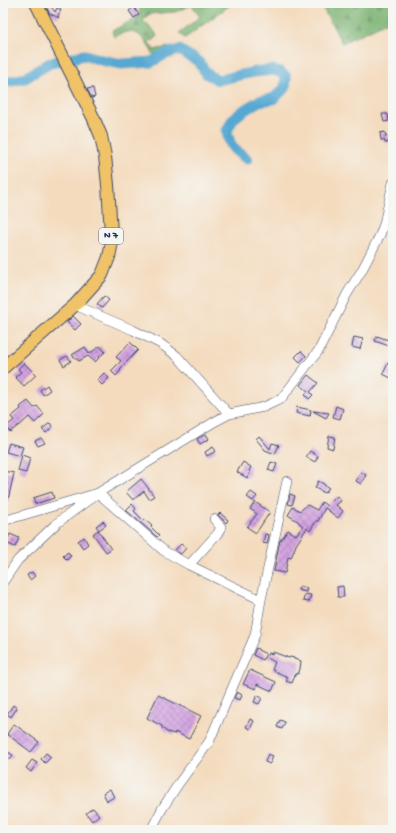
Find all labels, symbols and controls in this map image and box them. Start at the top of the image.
road number: N 7 [99,228,123,244]

